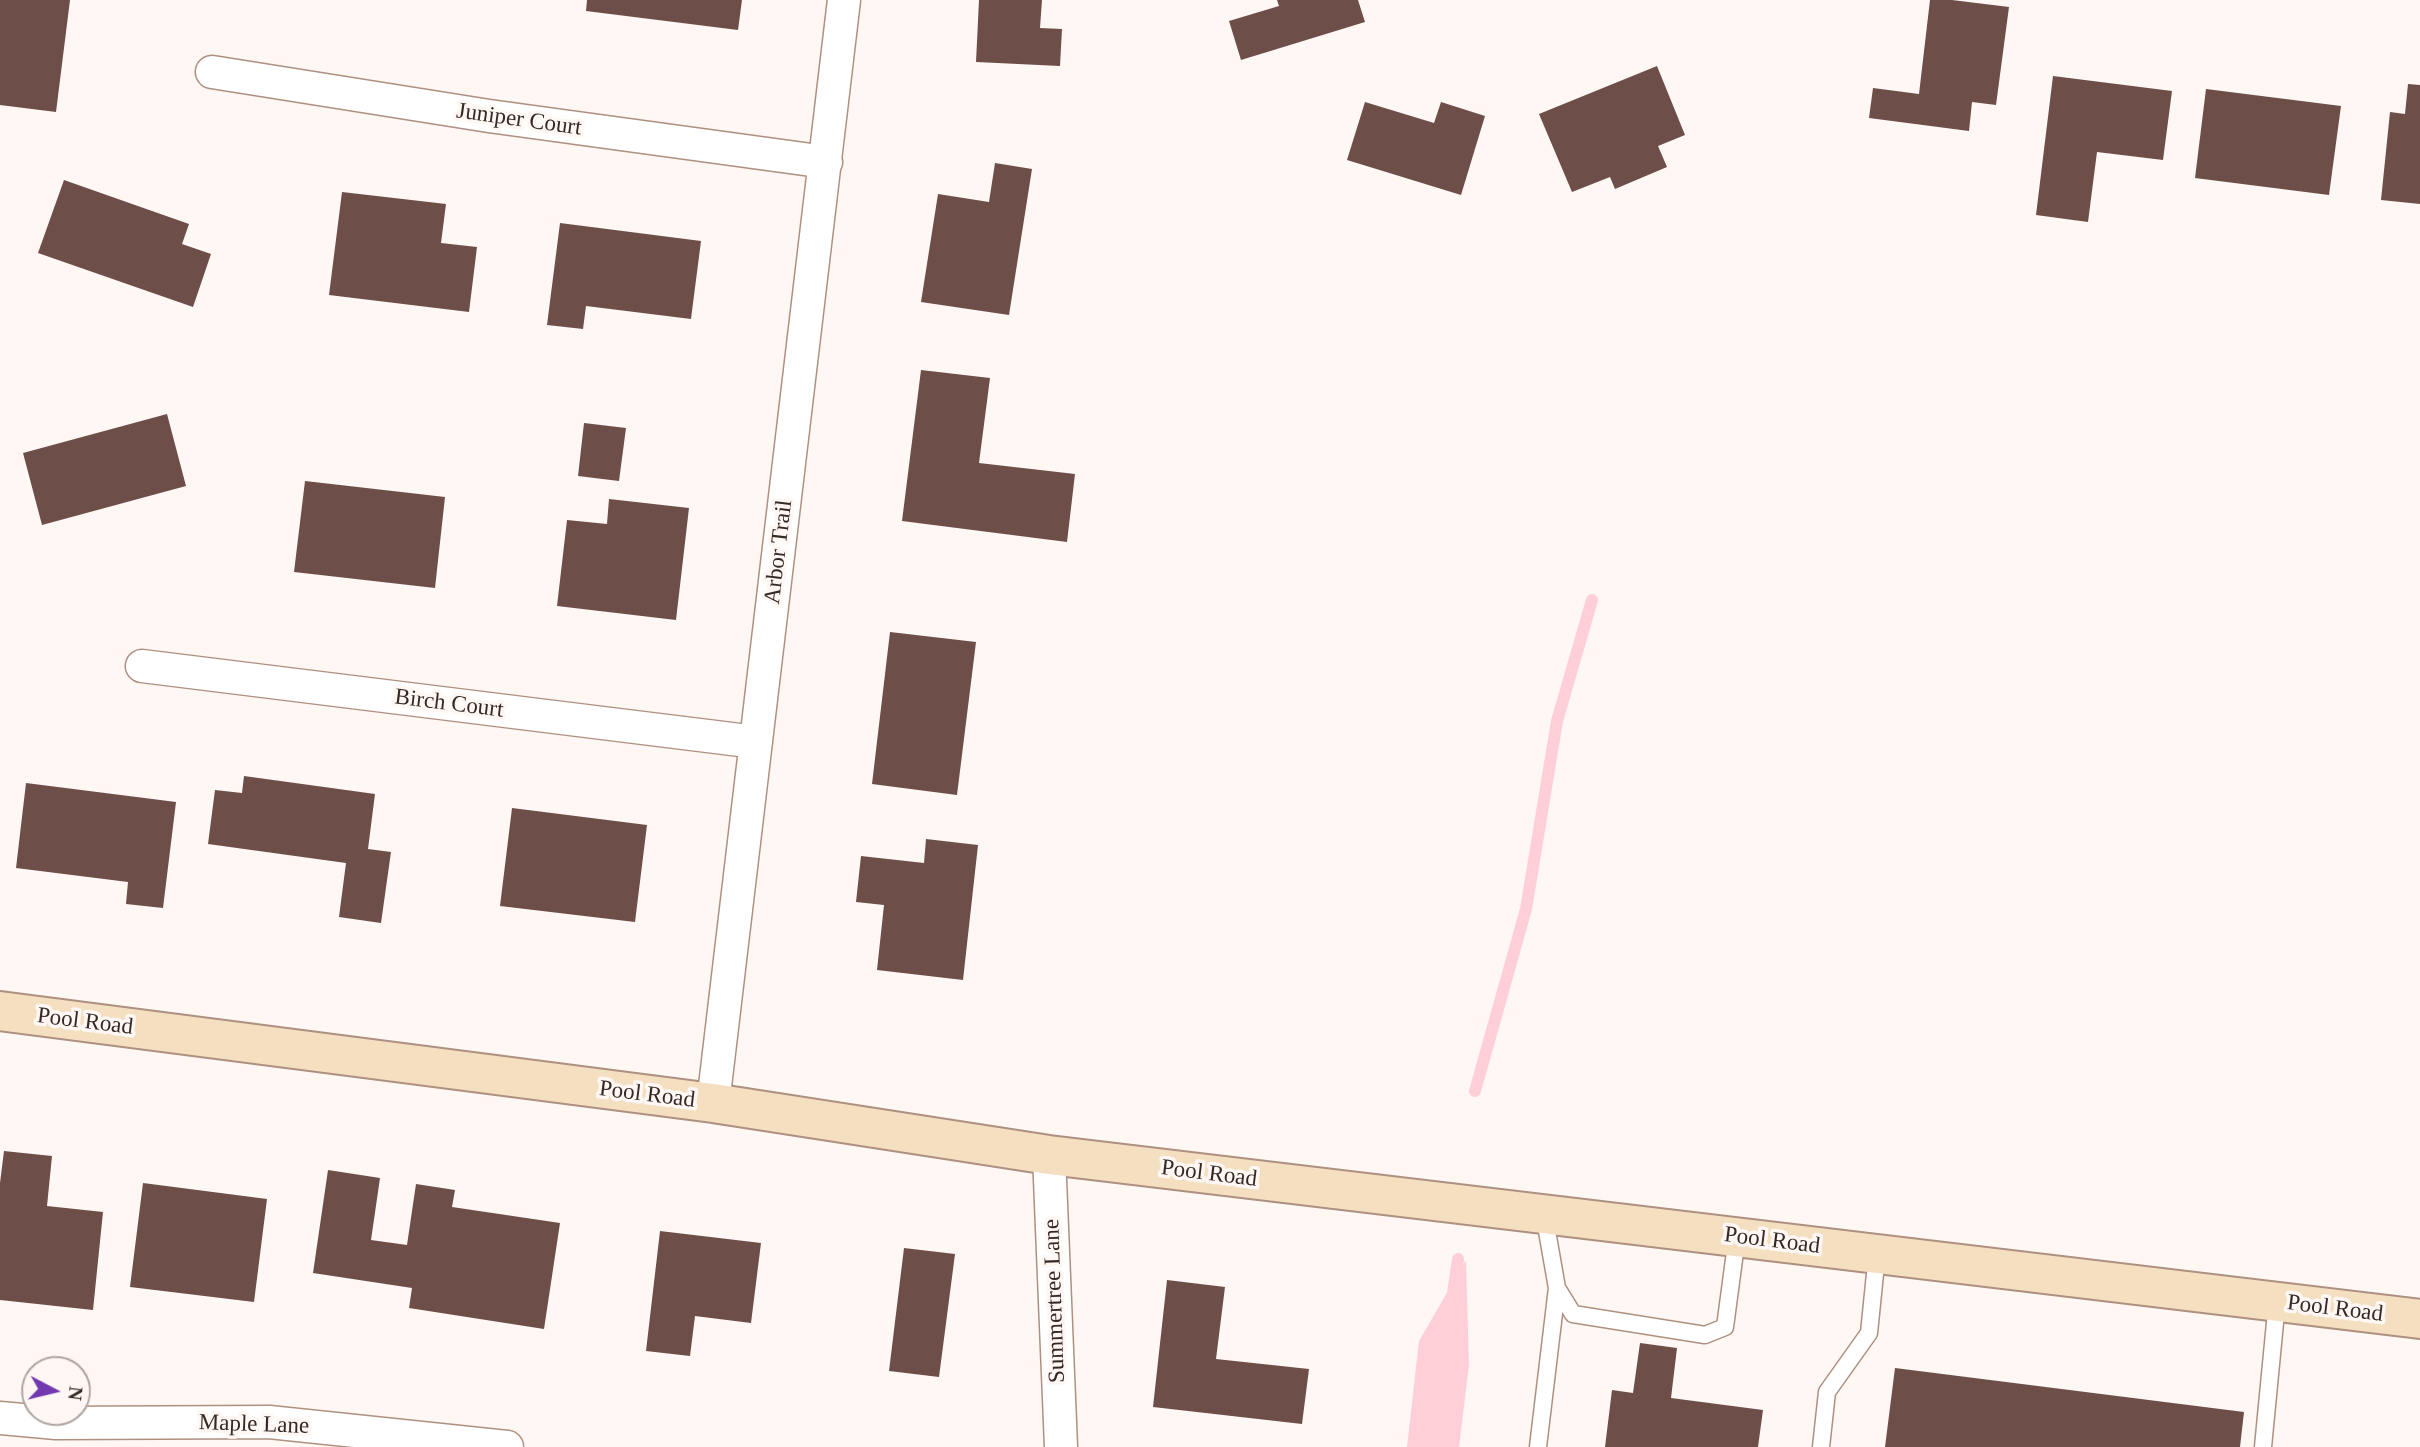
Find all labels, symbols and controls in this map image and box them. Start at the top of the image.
street label: Juniper Court [455,98,583,142]
street label: Arbor Trail [759,498,799,606]
street label: Birch Court [393,684,505,724]
street label: Pool Road [35,1002,135,1042]
street label: Pool Road [597,1075,697,1115]
street label: Pool Road [1159,1154,1259,1194]
street label: Summertree Lane [1038,1219,1072,1383]
street label: Pool Road [1722,1221,1822,1261]
street label: Pool Road [2285,1289,2385,1329]
north arrow [21,1356,91,1426]
text: N [64,1385,87,1401]
street label: Maple Lane [198,1409,310,1441]

